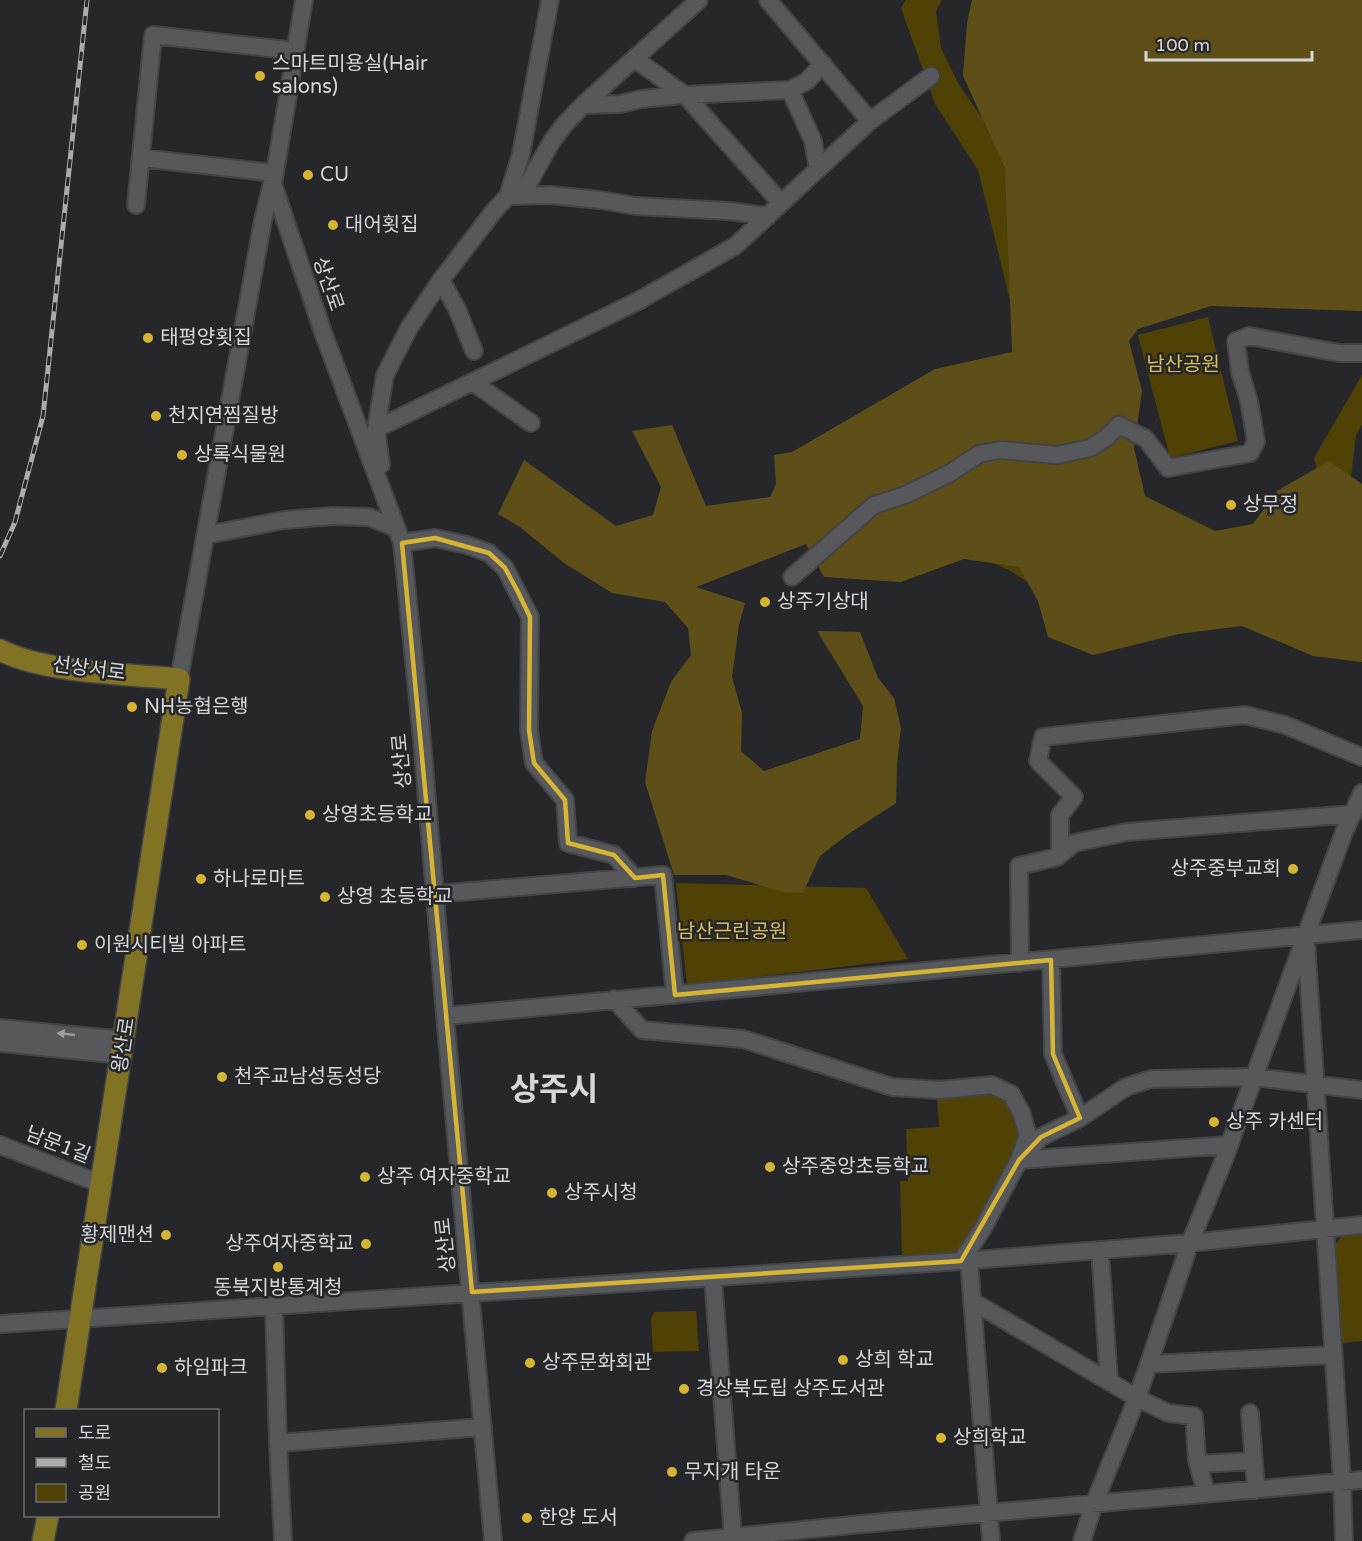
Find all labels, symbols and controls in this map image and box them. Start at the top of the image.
scale bar [1146,24,1312,62]
text: 100 m [1155,34,1210,56]
place label: 스마트미용실(Hair salons) [272,52,428,99]
marker: 스마트미용실(Hair salons) [253,69,267,83]
place label: CU [320,163,349,187]
marker: CU [301,168,315,182]
place label: 대어횟집 [345,213,419,237]
marker: 대어횟집 [326,218,340,232]
street label: 상산로 [308,254,348,314]
place label: 태평양횟집 [160,326,252,350]
marker: 태평양횟집 [141,331,155,345]
park label: 남산공원 [1146,353,1220,377]
place label: 천지연찜질방 [168,404,278,428]
marker: 천지연찜질방 [149,409,163,423]
place label: 상록식물원 [194,443,286,467]
marker: 상록식물원 [175,448,189,462]
place label: 상무정 [1243,493,1298,517]
marker: 상무정 [1224,498,1238,512]
place label: 상주기상대 [777,590,869,614]
marker: 상주기상대 [758,595,772,609]
street label: 선상서로 [51,653,127,685]
place label: NH농협은행 [144,695,249,719]
marker: NH농협은행 [125,700,139,714]
street label: 상산로 [388,732,416,790]
place label: 상영초등학교 [322,803,432,827]
marker: 상영초등학교 [303,808,317,822]
place label: 상주중부교회 [1171,857,1281,881]
marker: 상주중부교회 [1286,862,1300,876]
place label: 하나로마트 [213,867,305,891]
marker: 하나로마트 [194,872,208,886]
place label: 상영 초등학교 [337,885,453,909]
marker: 상영 초등학교 [318,890,332,904]
park label: 남산근린공원 [677,920,787,944]
place label: 이원시티빌 아파트 [94,933,246,957]
marker: 이원시티빌 아파트 [75,938,89,952]
street label: 왕산로 [108,1016,140,1074]
one-way arrow [57,1029,76,1039]
place label: 천주교남성동성당 [234,1065,381,1089]
marker: 천주교남성동성당 [215,1070,229,1084]
district label: 상주시 [510,1071,598,1109]
place label: 상주 카센터 [1226,1110,1323,1134]
marker: 상주 카센터 [1207,1115,1221,1129]
street label: 남문1길 [22,1122,94,1168]
place label: 상주중앙초등학교 [782,1155,929,1179]
marker: 상주중앙초등학교 [763,1160,777,1174]
place label: 상주 여자중학교 [377,1165,511,1189]
marker: 상주 여자중학교 [358,1170,372,1184]
place label: 상주시청 [564,1181,638,1205]
marker: 상주시청 [545,1186,559,1200]
street label: 상산로 [431,1216,461,1274]
place label: 황제맨션 [80,1223,154,1247]
marker: 황제맨션 [159,1228,173,1242]
place label: 상주여자중학교 [225,1232,354,1256]
marker: 상주여자중학교 [359,1237,373,1251]
marker: 동북지방통계청 [271,1260,285,1274]
place label: 동북지방통계청 [214,1276,342,1300]
place label: 상희 학교 [855,1348,934,1372]
place label: 상주문화회관 [542,1351,652,1375]
marker: 상희 학교 [836,1353,850,1367]
place label: 하임파크 [174,1356,248,1380]
marker: 상주문화회관 [523,1356,537,1370]
marker: 하임파크 [155,1361,169,1375]
place label: 경상북도립 상주도서관 [696,1377,885,1401]
marker: 경상북도립 상주도서관 [677,1382,691,1396]
legend [24,1409,219,1517]
text: 도로 [78,1422,111,1444]
place label: 상희학교 [953,1426,1027,1450]
marker: 상희학교 [934,1431,948,1445]
text: 철도 [78,1452,111,1474]
place label: 무지개 타운 [684,1460,781,1484]
marker: 무지개 타운 [665,1465,679,1479]
text: 공원 [78,1482,111,1504]
place label: 한양 도서 [539,1506,618,1530]
marker: 한양 도서 [520,1511,534,1525]

